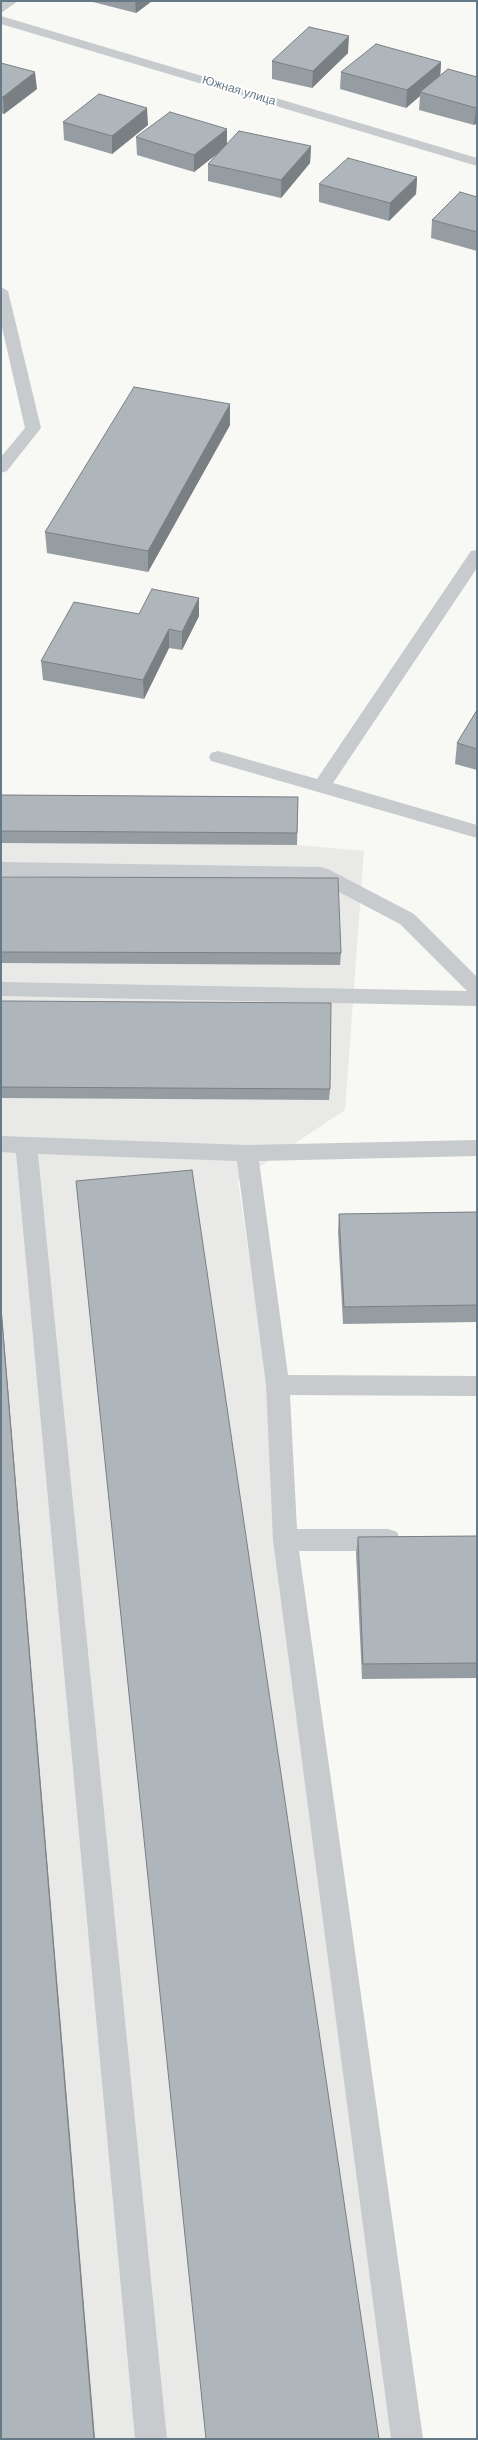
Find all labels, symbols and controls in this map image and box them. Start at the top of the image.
street label: Южная улица [200,73,278,109]

